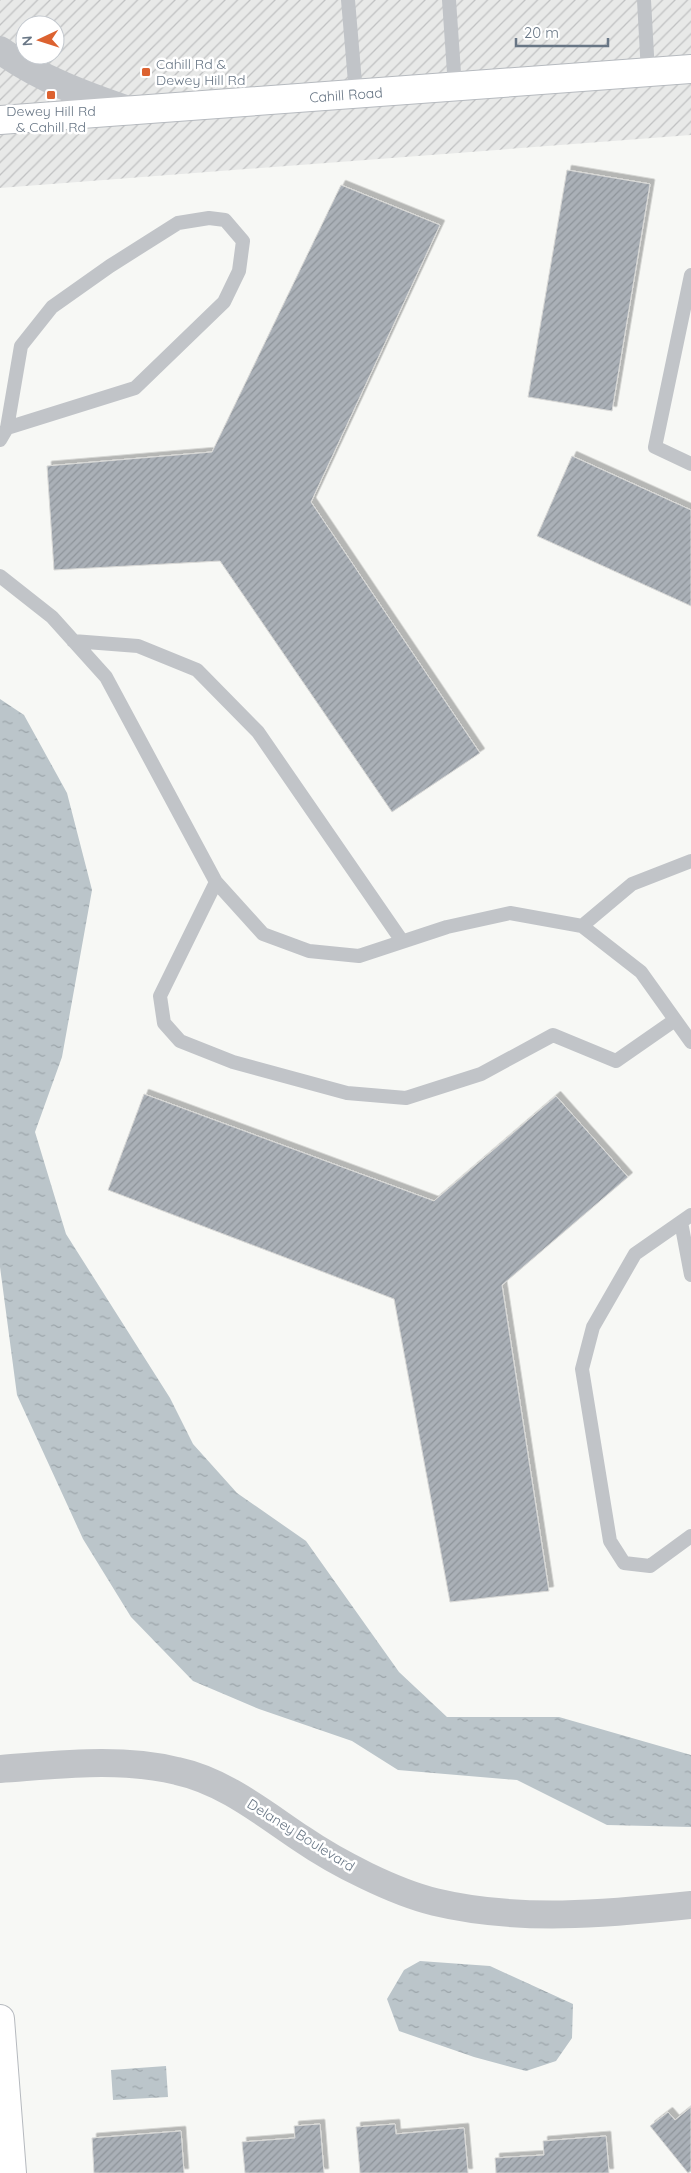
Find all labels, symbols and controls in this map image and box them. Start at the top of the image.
north arrow [15,15,65,65]
scale bar [516,15,608,47]
text: 20 m [524,23,559,42]
text: N [18,35,36,47]
place label: Cahill Rd & Dewey Hill Rd [156,55,245,89]
marker: Cahill Rd & Dewey Hill Rd [140,66,152,78]
street label: Cahill Road [309,83,383,107]
marker: Dewey Hill Rd & Cahill Rd [45,89,57,101]
place label: Dewey Hill Rd & Cahill Rd [6,102,96,136]
street label: Delaney Boulevard [244,1795,358,1875]

